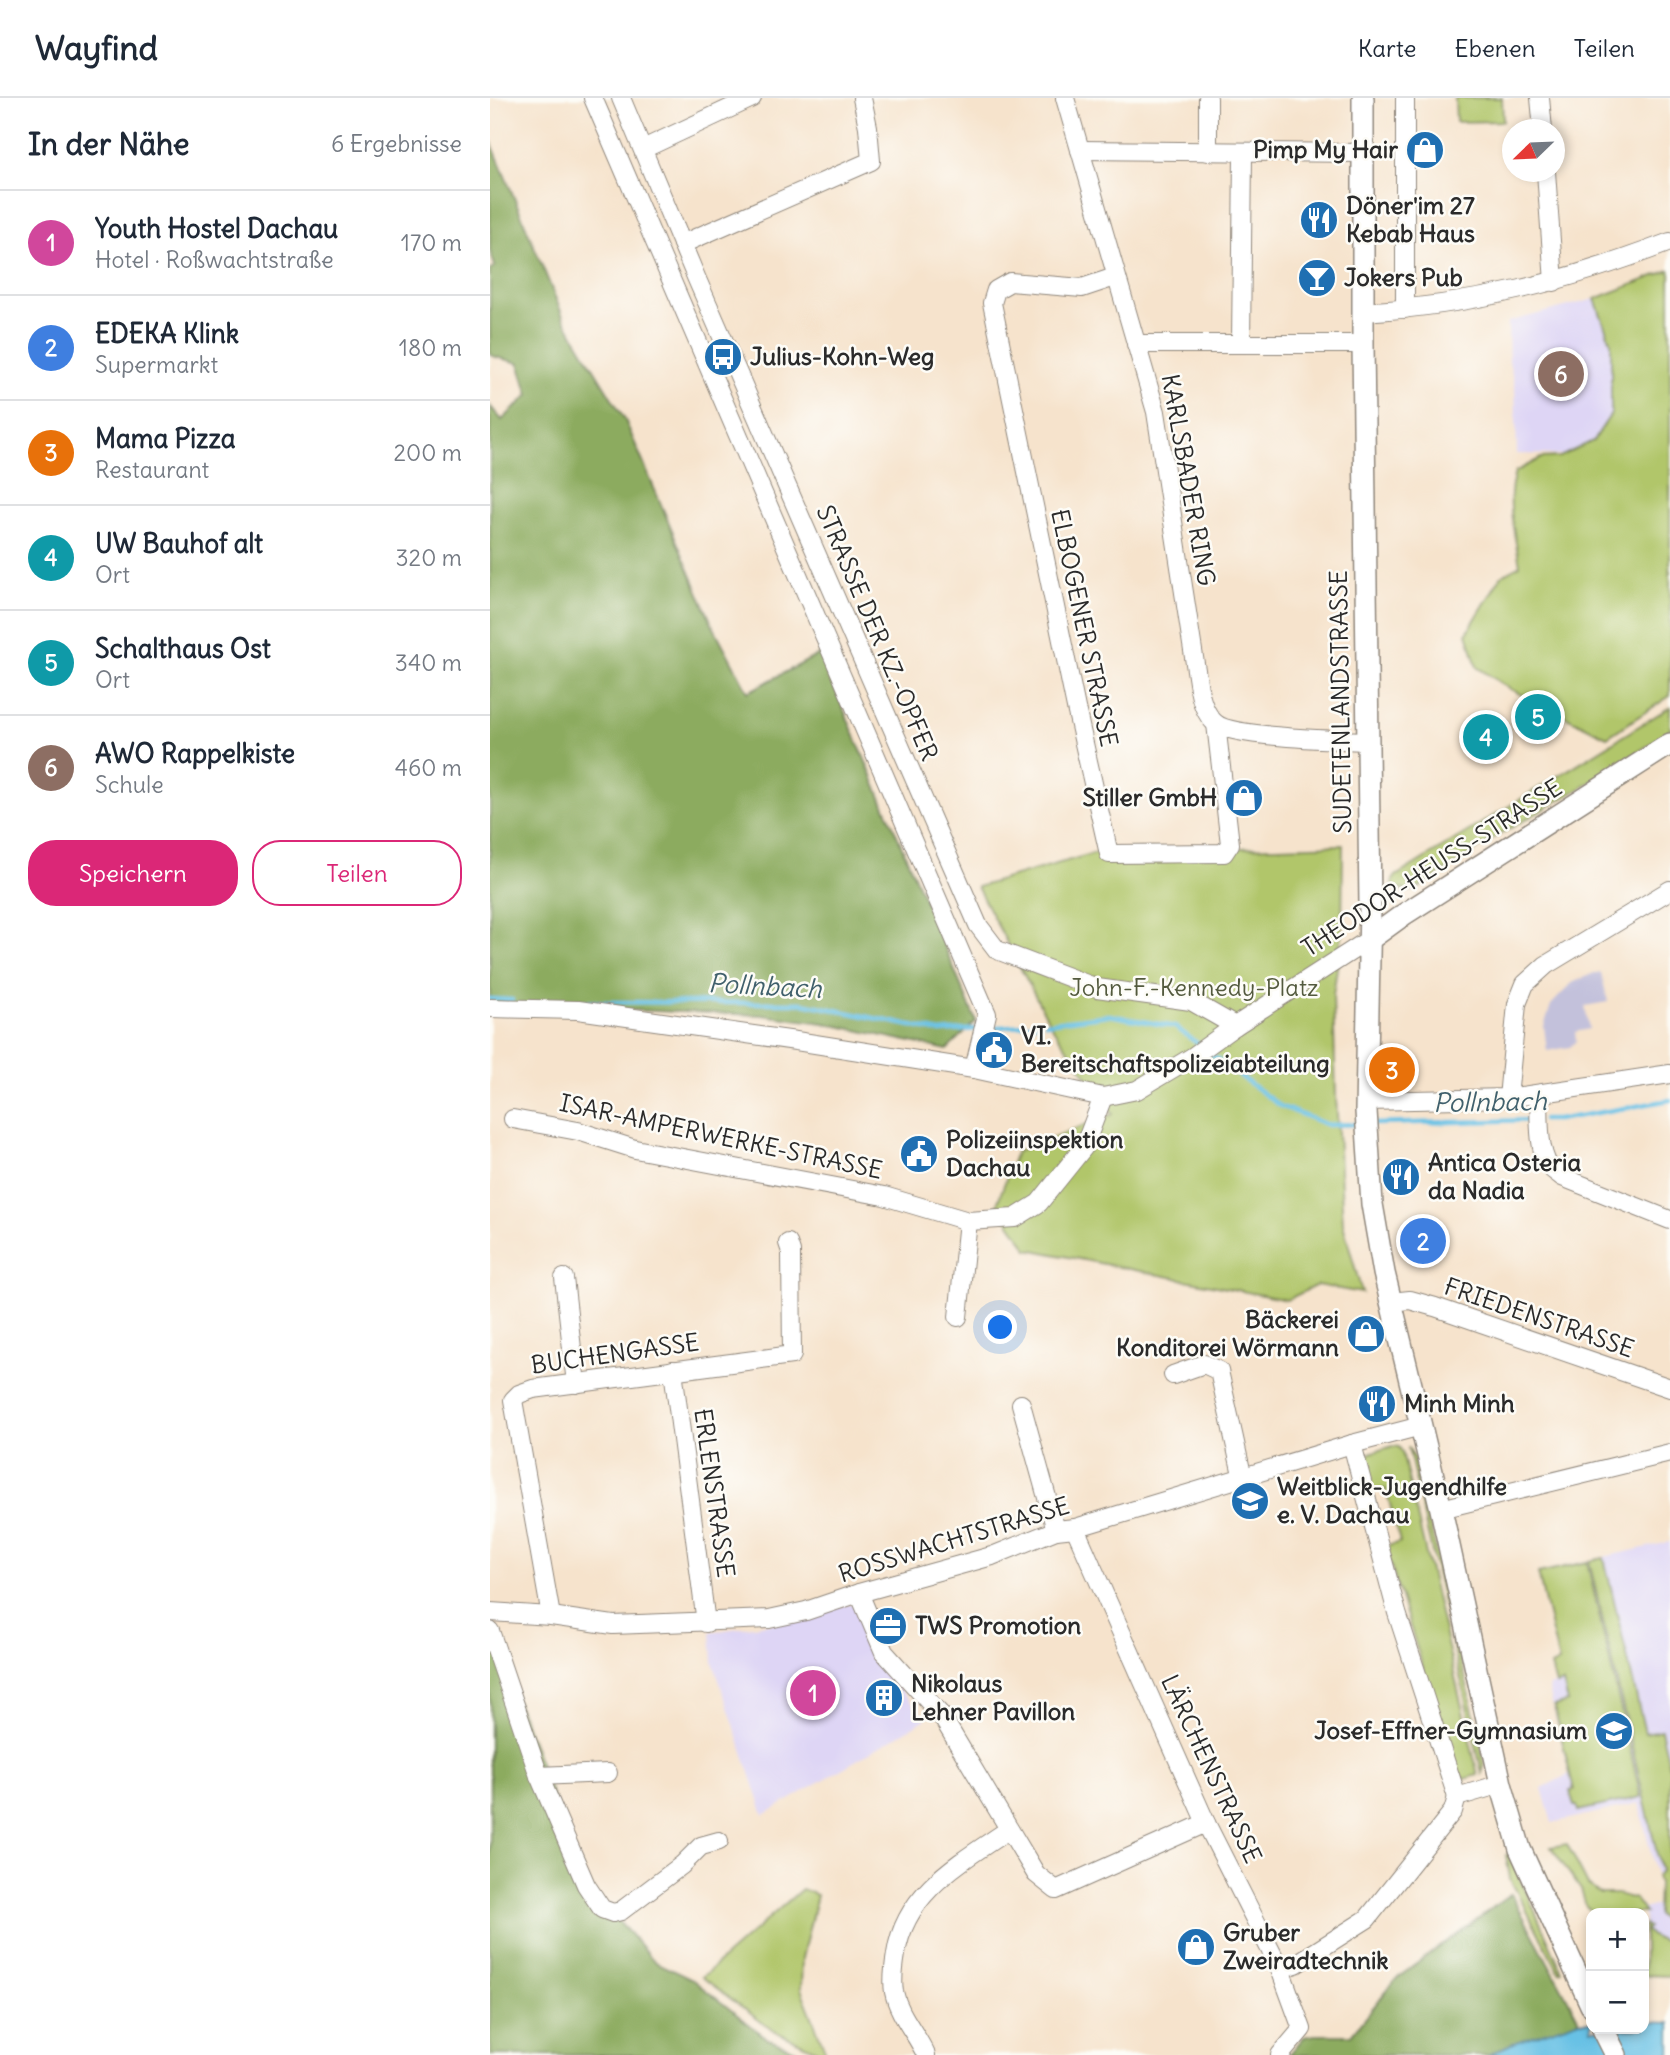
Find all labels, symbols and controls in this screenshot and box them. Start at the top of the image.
text: Wayfind [35,27,158,69]
text: Karte [1358,33,1417,63]
text: Ebenen [1455,33,1536,63]
text: Teilen [1574,33,1635,63]
north arrow [1502,119,1565,182]
text: In der Nähe [28,125,190,163]
text: 6 Ergebnisse [331,129,462,158]
shop icon: Pimp My Hair [1404,129,1446,171]
place label: Pimp My Hair [1253,134,1398,164]
place label: Döner'im 27 Kebab Haus [1346,190,1475,248]
restaurant icon: Döner'im 27 Kebab Haus [1298,199,1340,241]
text: Youth Hostel Dachau [95,212,338,245]
text: 1 [46,228,56,257]
text: 170 m [401,228,462,257]
text: Hotel · Roßwachtstraße [95,245,334,274]
bar icon: Jokers Pub [1296,257,1338,299]
place label: Jokers Pub [1344,262,1463,292]
text: EDEKA Klink [95,317,239,350]
text: 2 [45,333,57,362]
text: 180 m [399,333,462,362]
bus stop icon: Julius-Kohn-Weg [702,336,744,378]
place label: Julius-Kohn-Weg [750,341,934,371]
pin: 6 [1538,348,1584,400]
text: Supermarkt [95,350,218,379]
street label: KARLSBADER RING [1156,371,1222,588]
text: Mama Pizza [95,422,236,455]
text: 3 [44,438,58,467]
text: 200 m [393,438,462,467]
text: Restaurant [95,455,209,484]
street label: STRASSE DER KZ.-OPFER [810,500,945,765]
street label: ELBOGENER STRASSE [1045,506,1125,749]
text: UW Bauhof alt [95,527,263,560]
text: 4 [44,543,58,572]
text: 320 m [396,543,462,572]
text: Ort [95,560,130,589]
street label: SUDETENLANDSTRASSE [1323,570,1357,834]
text: Schalthaus Ost [95,632,271,665]
text: 5 [44,648,58,677]
text: 340 m [395,648,462,677]
text: Ort [95,665,130,694]
pin: 5 [1515,691,1561,743]
pin: 4 [1463,711,1509,763]
text: AWO Rappelkiste [95,737,295,770]
text: 6 [44,753,58,782]
text: 460 m [395,753,462,782]
text: Schule [95,770,164,799]
street label: THEODOR-HEUSS-STRASSE [1296,772,1567,963]
shop icon: Stiller GmbH [1223,777,1265,819]
place label: Stiller GmbH [1083,782,1217,812]
button: Speichern [28,840,238,906]
button: Teilen [252,840,462,906]
water label: Pollnbach [707,966,824,1005]
park label: John-F.-Kennedy-Platz [1070,972,1319,1002]
place label: VI. Bereitschaftspolizeiabteilung [1021,1020,1330,1078]
public building icon: VI. Bereitschaftspolizeiabteilung [973,1029,1015,1071]
pin: 3 [1369,1044,1415,1096]
water label: Pollnbach [1433,1084,1548,1119]
street label: ISAR-AMPERWERKE-STRASSE [557,1087,885,1185]
place label: Polizeiinspektion Dachau [946,1124,1124,1182]
public building icon: Polizeiinspektion Dachau [898,1133,940,1175]
place label: Antica Osteria da Nadia [1428,1147,1581,1205]
restaurant icon: Antica Osteria da Nadia [1380,1156,1422,1198]
pin: 2 [1400,1215,1446,1267]
street label: FRIEDENSTRASSE [1441,1271,1638,1364]
place label: Bäckerei Konditorei Wörmann [1116,1304,1339,1362]
your location [983,1310,1017,1344]
shop icon: Bäckerei Konditorei Wörmann [1345,1313,1387,1355]
street label: BUCHENGASSE [529,1326,701,1380]
restaurant icon: Minh Minh [1356,1383,1398,1425]
place label: Minh Minh [1404,1388,1515,1418]
street label: ERLENSTRASSE [688,1406,742,1579]
place label: Weitblick-Jugendhilfe e. V. Dachau [1277,1471,1507,1529]
school or university icon: Weitblick-Jugendhilfe e. V. Dachau [1229,1480,1271,1522]
street label: ROSSWACHTSTRASSE [835,1490,1073,1588]
office icon: TWS Promotion [867,1605,909,1647]
place label: TWS Promotion [915,1610,1081,1640]
pin: 1 [790,1667,836,1719]
place label: Nikolaus Lehner Pavillon [911,1668,1075,1726]
street label: LÄRCHENSTRASSE [1155,1670,1269,1868]
building icon: Nikolaus Lehner Pavillon [863,1677,905,1719]
school or university icon: Josef-Effner-Gymnasium [1593,1710,1635,1752]
place label: Josef-Effner-Gymnasium [1314,1715,1587,1745]
map controls [1586,1908,1649,2034]
button: + [1586,1908,1649,1971]
place label: Gruber Zweiradtechnik [1223,1917,1389,1975]
shop icon: Gruber Zweiradtechnik [1175,1926,1217,1968]
button: − [1586,1971,1649,2034]

